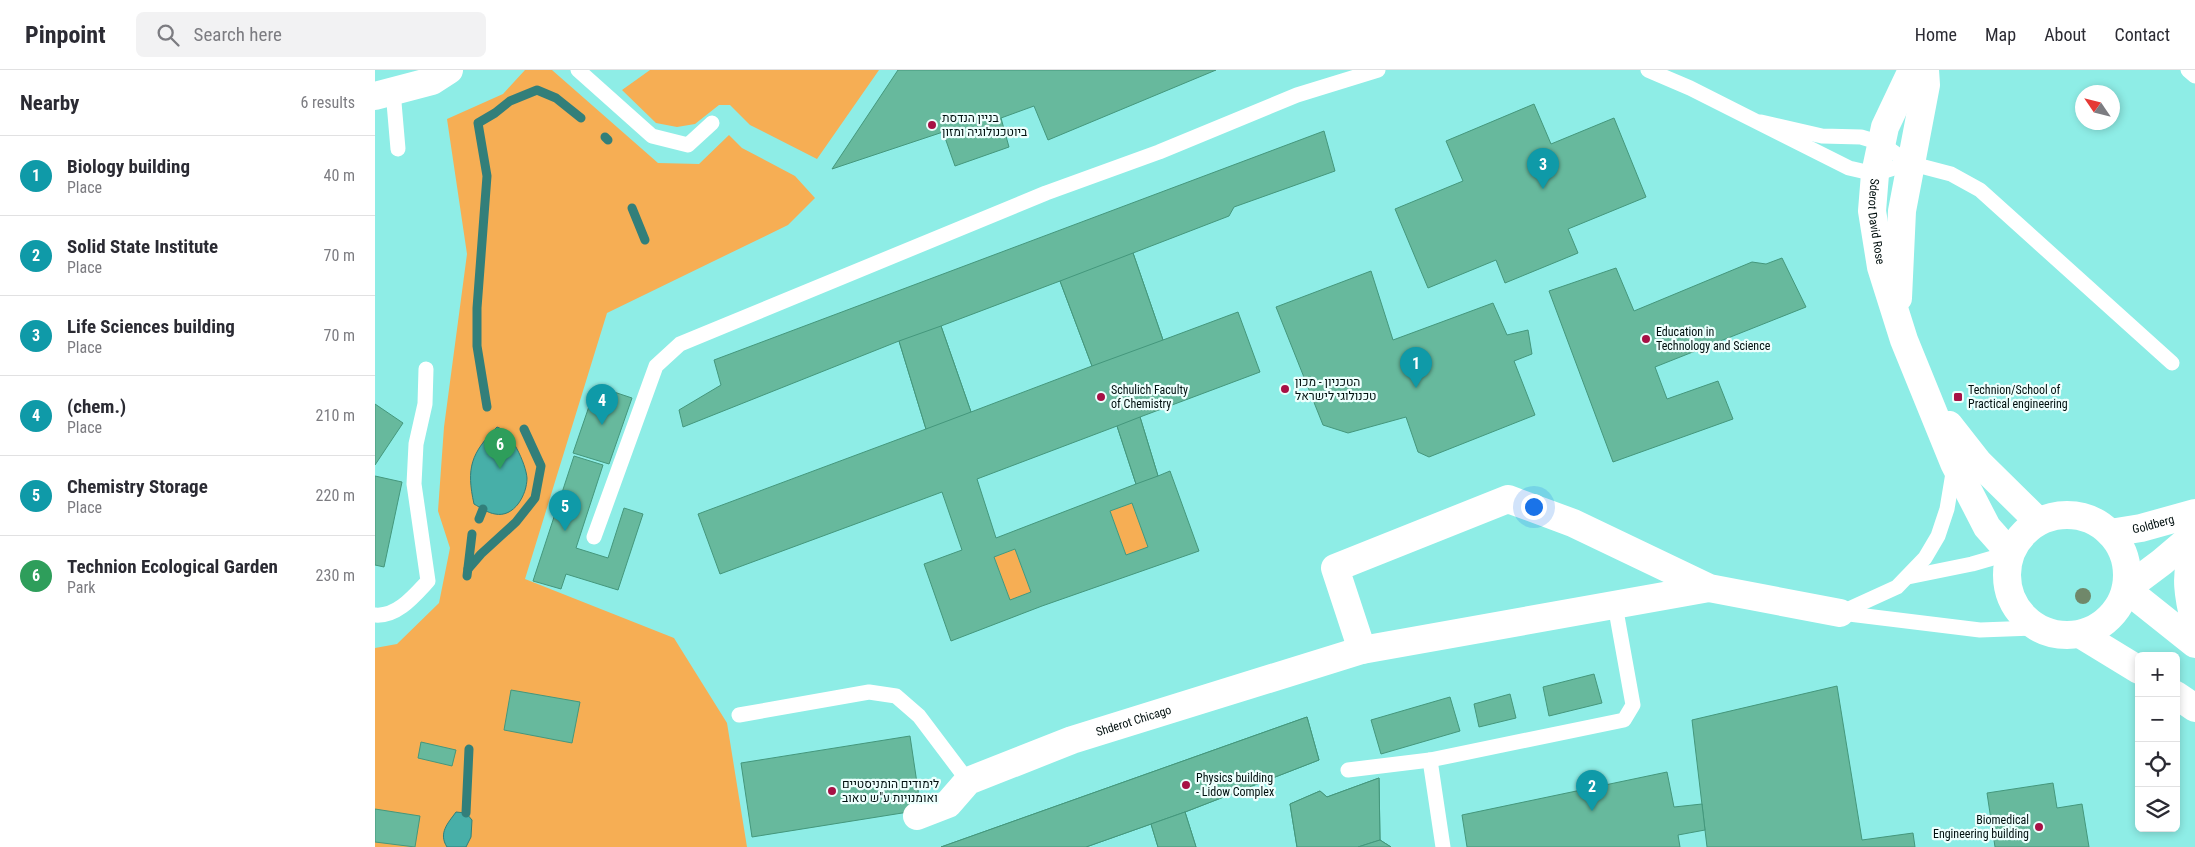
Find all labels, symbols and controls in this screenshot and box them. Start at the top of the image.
search box [136,12,486,57]
text: Pinpoint [25,21,106,49]
icon: search [154,21,182,49]
text: Search here [194,23,282,46]
text: Home [1915,24,1957,45]
text: Map [1985,24,2016,45]
text: About [2044,24,2086,45]
text: Contact [2114,24,2170,45]
north arrow [2075,85,2120,130]
text: Nearby [20,91,79,115]
text: 6 results [300,93,355,112]
place label: בניין הנדסת ביוטכנולוגיה ומזון [942,111,1028,139]
marker: בניין הנדסת ביוטכנולוגיה ומזון [926,119,938,131]
pin: 3 [1527,148,1559,189]
text: Biology building [67,155,190,178]
text: 1 [32,166,40,185]
text: 40 m [323,166,355,185]
text: Place [67,178,102,197]
street label: Sderot David Rose [1865,178,1888,266]
text: Solid State Institute [67,235,218,258]
text: 2 [32,246,40,265]
text: 70 m [323,246,355,265]
text: Place [67,258,102,277]
text: Life Sciences building [67,315,235,338]
place label: Education in Technology and Science [1656,325,1771,353]
text: 3 [32,326,40,345]
text: 70 m [323,326,355,345]
marker: Education in Technology and Science [1640,333,1652,345]
text: Place [67,338,102,357]
pin: 1 [1400,347,1432,388]
place label: הטכניון - מכון טכנולוגי לישראל [1295,375,1377,403]
place label: Schulich Faculty of Chemistry [1111,383,1188,411]
marker: הטכניון - מכון טכנולוגי לישראל [1279,383,1291,395]
place label: Technion/School of Practical engineering [1968,383,2068,411]
pin: 4 [586,384,618,425]
marker: Schulich Faculty of Chemistry [1095,391,1107,403]
marker: Technion/School of Practical engineering [1952,391,1964,403]
text: (chem.) [67,395,126,418]
text: 4 [32,406,40,425]
text: 210 m [316,406,355,425]
text: Place [67,418,102,437]
pin: 6 [484,428,516,469]
text: Chemistry Storage [67,475,208,498]
text: 5 [32,486,40,505]
text: 220 m [316,486,355,505]
pin: 5 [549,490,581,531]
your location [1521,494,1547,520]
text: Place [67,498,102,517]
street label: Goldberg [2131,512,2176,536]
text: Technion Ecological Garden [67,555,278,578]
text: 6 [32,566,40,585]
text: 230 m [316,566,355,585]
text: Park [67,578,96,597]
map controls [2135,652,2180,832]
button: + [2135,652,2180,697]
button: − [2135,697,2180,742]
street label: Shderot Chicago [1094,703,1173,739]
button: locate [2135,742,2180,787]
pin: 2 [1576,770,1608,811]
place label: Physics building - Lidow Complex [1196,771,1274,799]
place label: לימודים הומניסטיים ואומנויות ע"ש טאוב [842,777,939,805]
marker: Physics building - Lidow Complex [1180,779,1192,791]
marker: לימודים הומניסטיים ואומנויות ע"ש טאוב [826,785,838,797]
button: layers [2135,787,2180,832]
place label: Biomedical Engineering building [1933,813,2029,841]
marker: Biomedical Engineering building [2033,821,2045,833]

